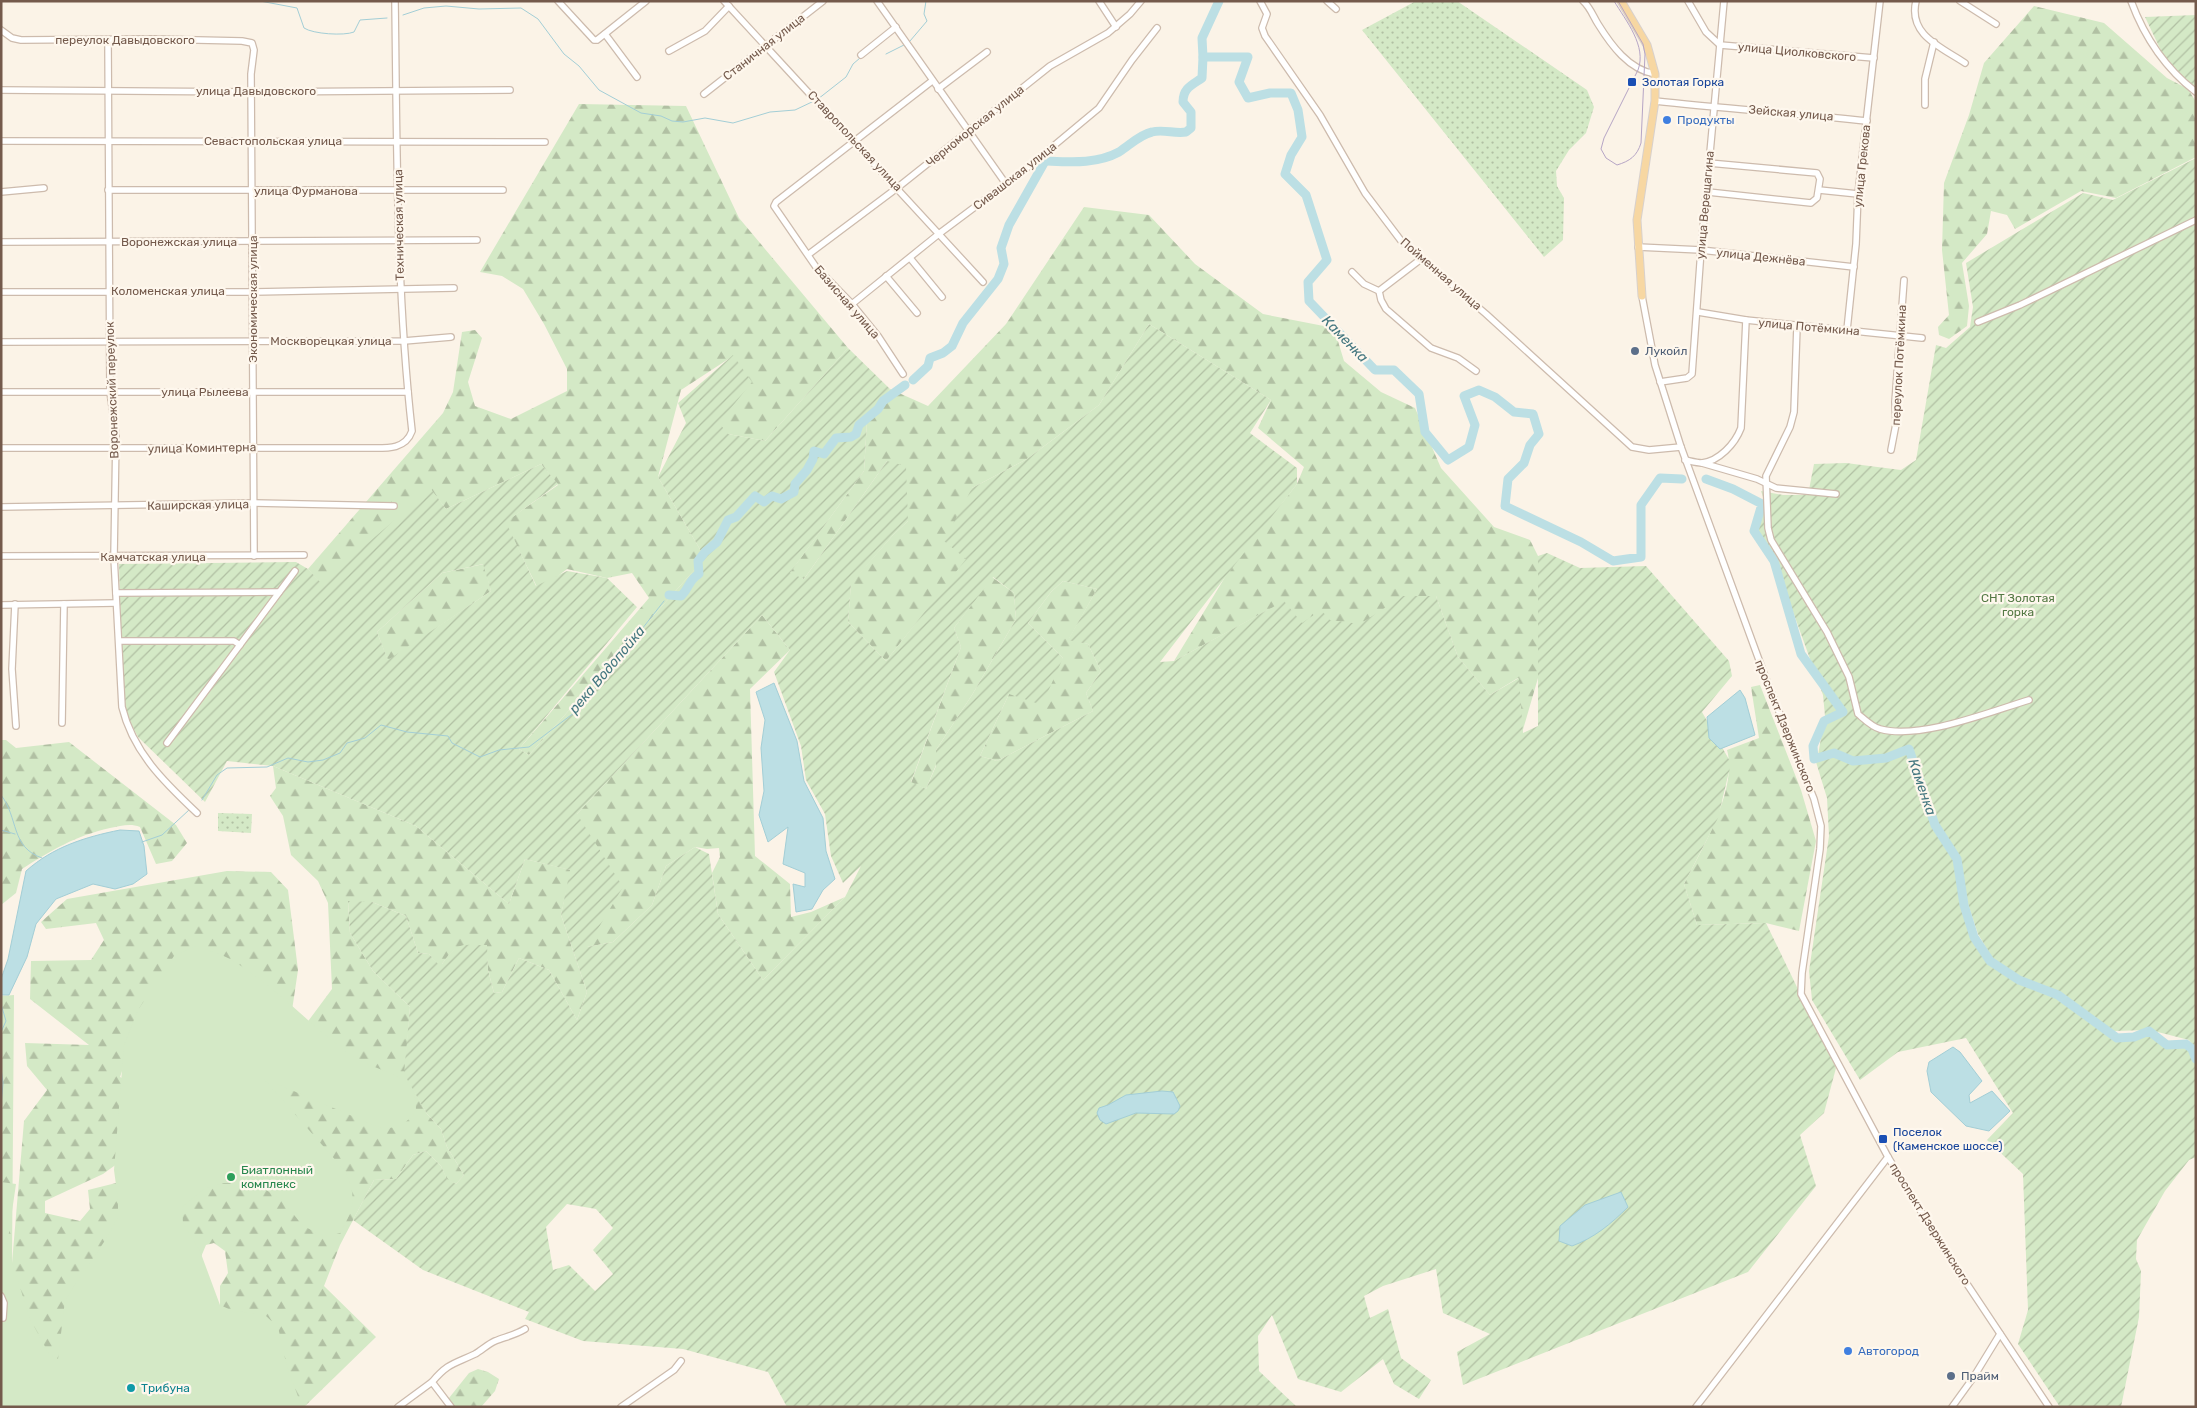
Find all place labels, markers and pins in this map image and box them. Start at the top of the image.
place label: Золотая Горка [1642,75,1724,89]
marker: Золотая Горка [1626,76,1638,88]
place label: Продукты [1677,113,1734,127]
marker: Продукты [1661,114,1673,126]
place label: Лукойл [1645,344,1687,358]
marker: Лукойл [1629,345,1641,357]
place label: Поселок (Каменское шоссе) [1893,1125,2003,1153]
marker: Поселок (Каменское шоссе) [1877,1133,1889,1145]
place label: Биатлонный комплекс [241,1163,313,1191]
marker: Биатлонный комплекс [225,1171,237,1183]
place label: Автогород [1858,1344,1919,1358]
marker: Автогород [1842,1345,1854,1357]
place label: Прайм [1961,1369,1999,1383]
marker: Прайм [1945,1370,1957,1382]
place label: Трибуна [141,1381,190,1395]
marker: Трибуна [125,1382,137,1394]

